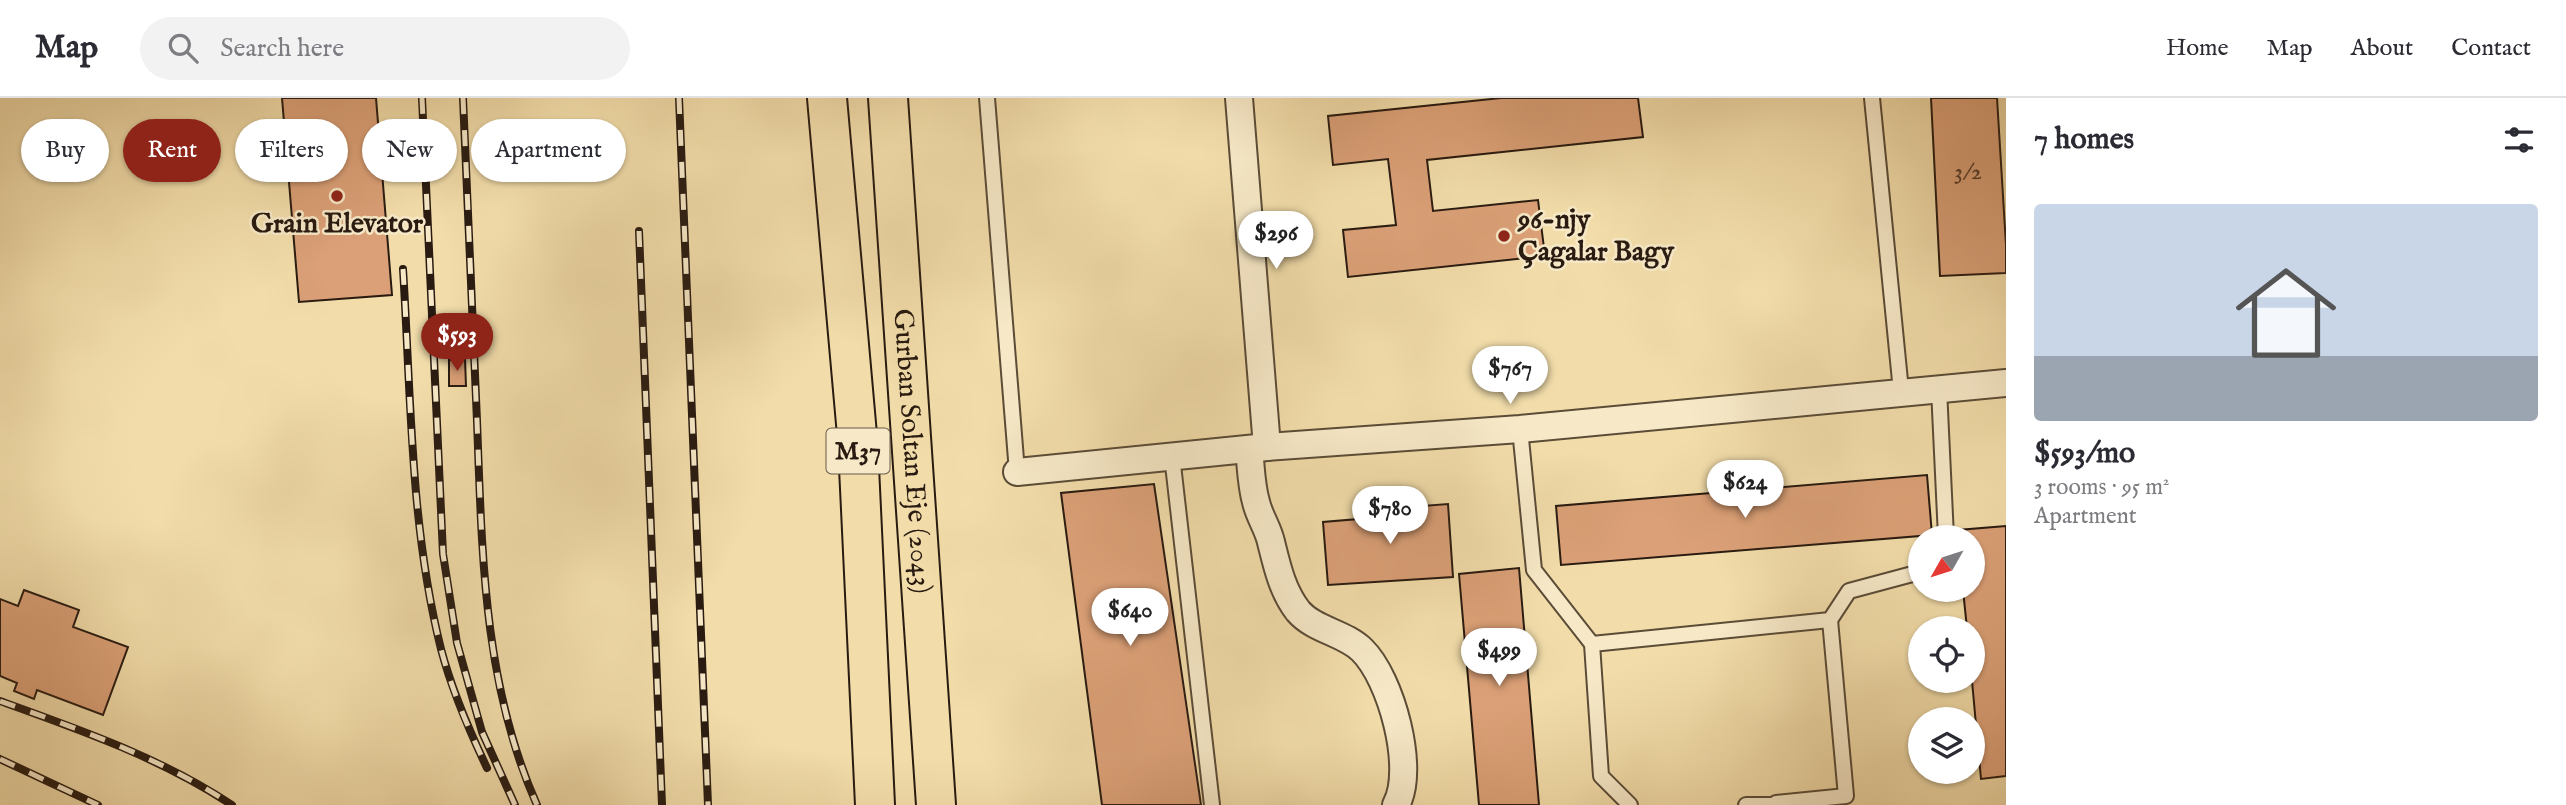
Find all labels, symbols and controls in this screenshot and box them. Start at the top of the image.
search box [140,17,630,80]
text: Map [35,27,98,69]
icon: search [164,29,202,67]
text: Search here [220,32,344,65]
text: Home [2166,33,2229,64]
text: Map [2267,33,2313,64]
text: About [2351,33,2413,64]
text: Contact [2451,33,2531,64]
chip: Buy [21,119,109,182]
chip: Rent [123,119,221,182]
chip: Filters [235,119,348,182]
chip: New [362,119,457,182]
chip: Apartment [471,119,626,182]
text: 7 homes [2034,121,2134,159]
icon: filters [2500,121,2538,159]
house number: 3/2 [1954,157,1982,188]
marker: Grain Elevator [329,188,345,204]
place label: 96-njy Çagalar Bagy [1517,203,1675,270]
place label: Grain Elevator [251,207,424,242]
pin: $296 [1235,212,1317,271]
text: $296 [1254,219,1298,248]
marker: 96-njy Çagalar Bagy [1496,228,1512,244]
icon: home [2223,250,2349,376]
street label: Gurban Soltan Eje (2043) [885,308,939,595]
pin: $593 [416,314,498,373]
text: $593 [437,321,477,350]
pin: $767 [1469,346,1551,406]
text: $767 [1488,354,1532,383]
road number: M37 [826,428,890,474]
text: $593/mo [2034,435,2135,473]
pin: $624 [1704,460,1786,520]
text: $624 [1723,468,1767,497]
text: 3 rooms · 95 m² [2034,473,2169,502]
pin: $780 [1349,486,1431,546]
text: $780 [1368,494,1412,523]
text: Apartment [2034,502,2137,531]
north arrow [1908,525,1984,602]
map controls [1908,525,1985,784]
pin: $640 [1089,588,1171,648]
text: $640 [1107,596,1153,625]
button: locate [1908,616,1985,693]
pin: $499 [1458,628,1540,688]
text: $499 [1477,636,1521,665]
button: layers [1908,707,1985,784]

